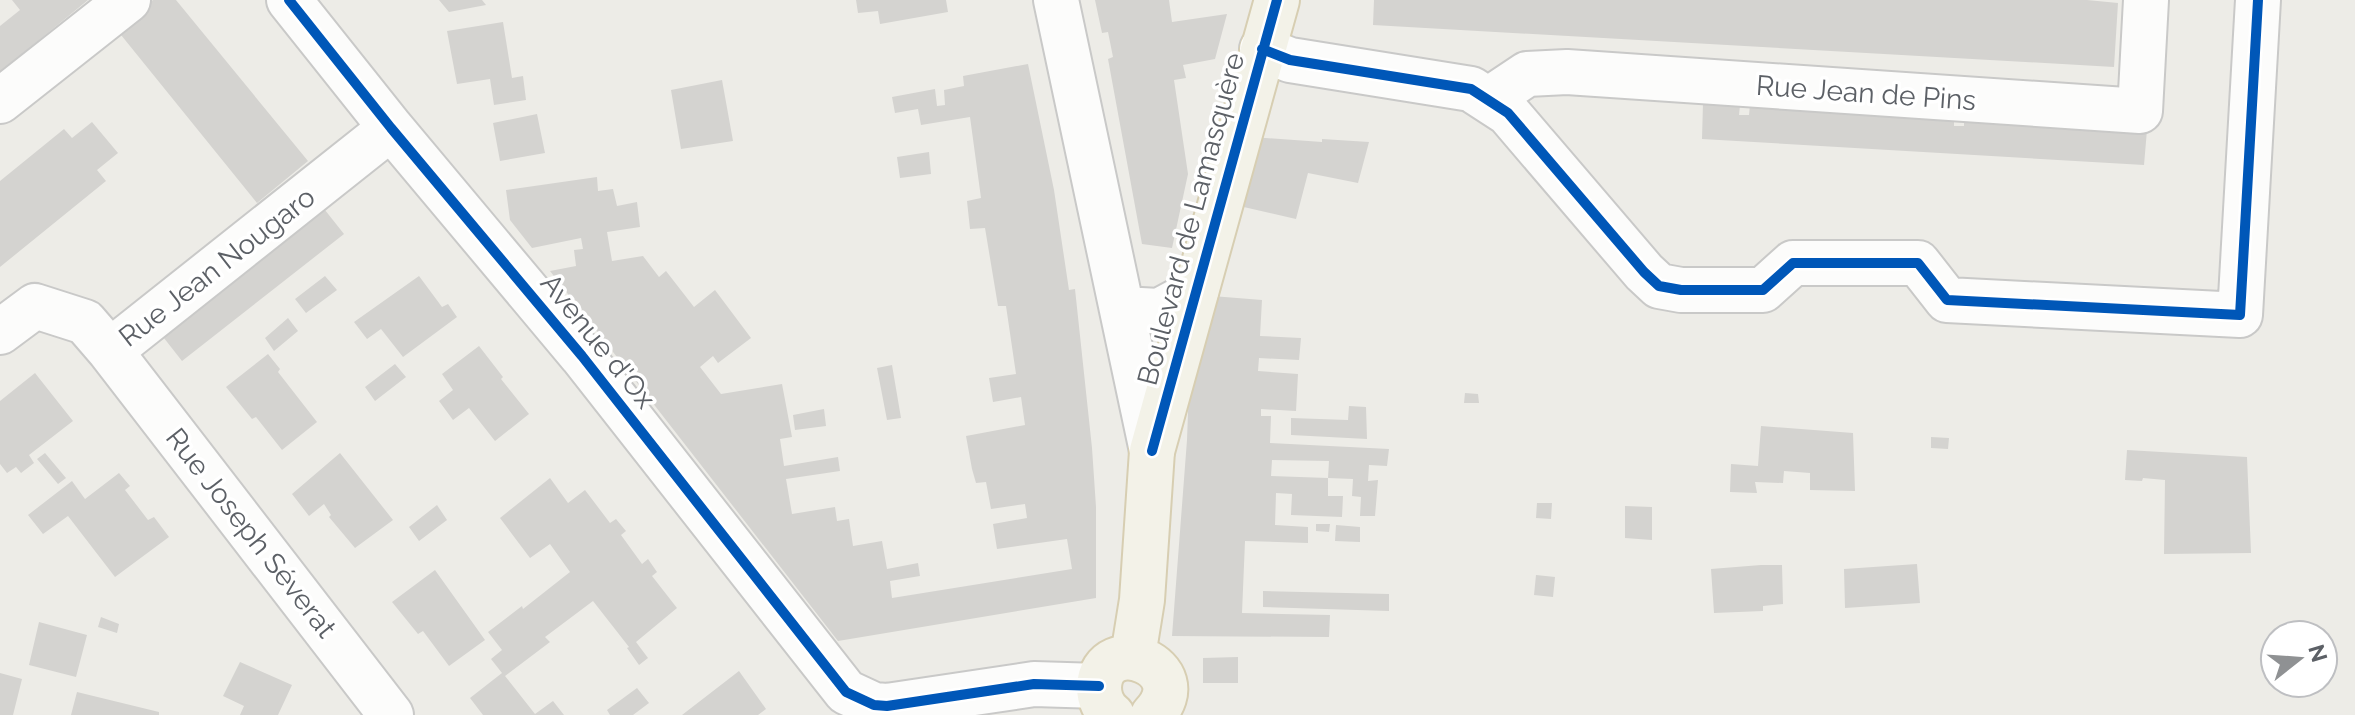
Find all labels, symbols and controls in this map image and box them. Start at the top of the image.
street label: Boulevard de Lamasquère [1131,49,1251,389]
street label: Rue Jean de Pins [1755,69,1977,117]
street label: Rue Jean Nougaro [113,180,321,354]
street label: Avenue d'Ox [534,267,662,415]
street label: Rue Joseph Séverat [159,422,343,645]
north arrow [2259,619,2339,699]
text: N [2303,641,2333,665]

